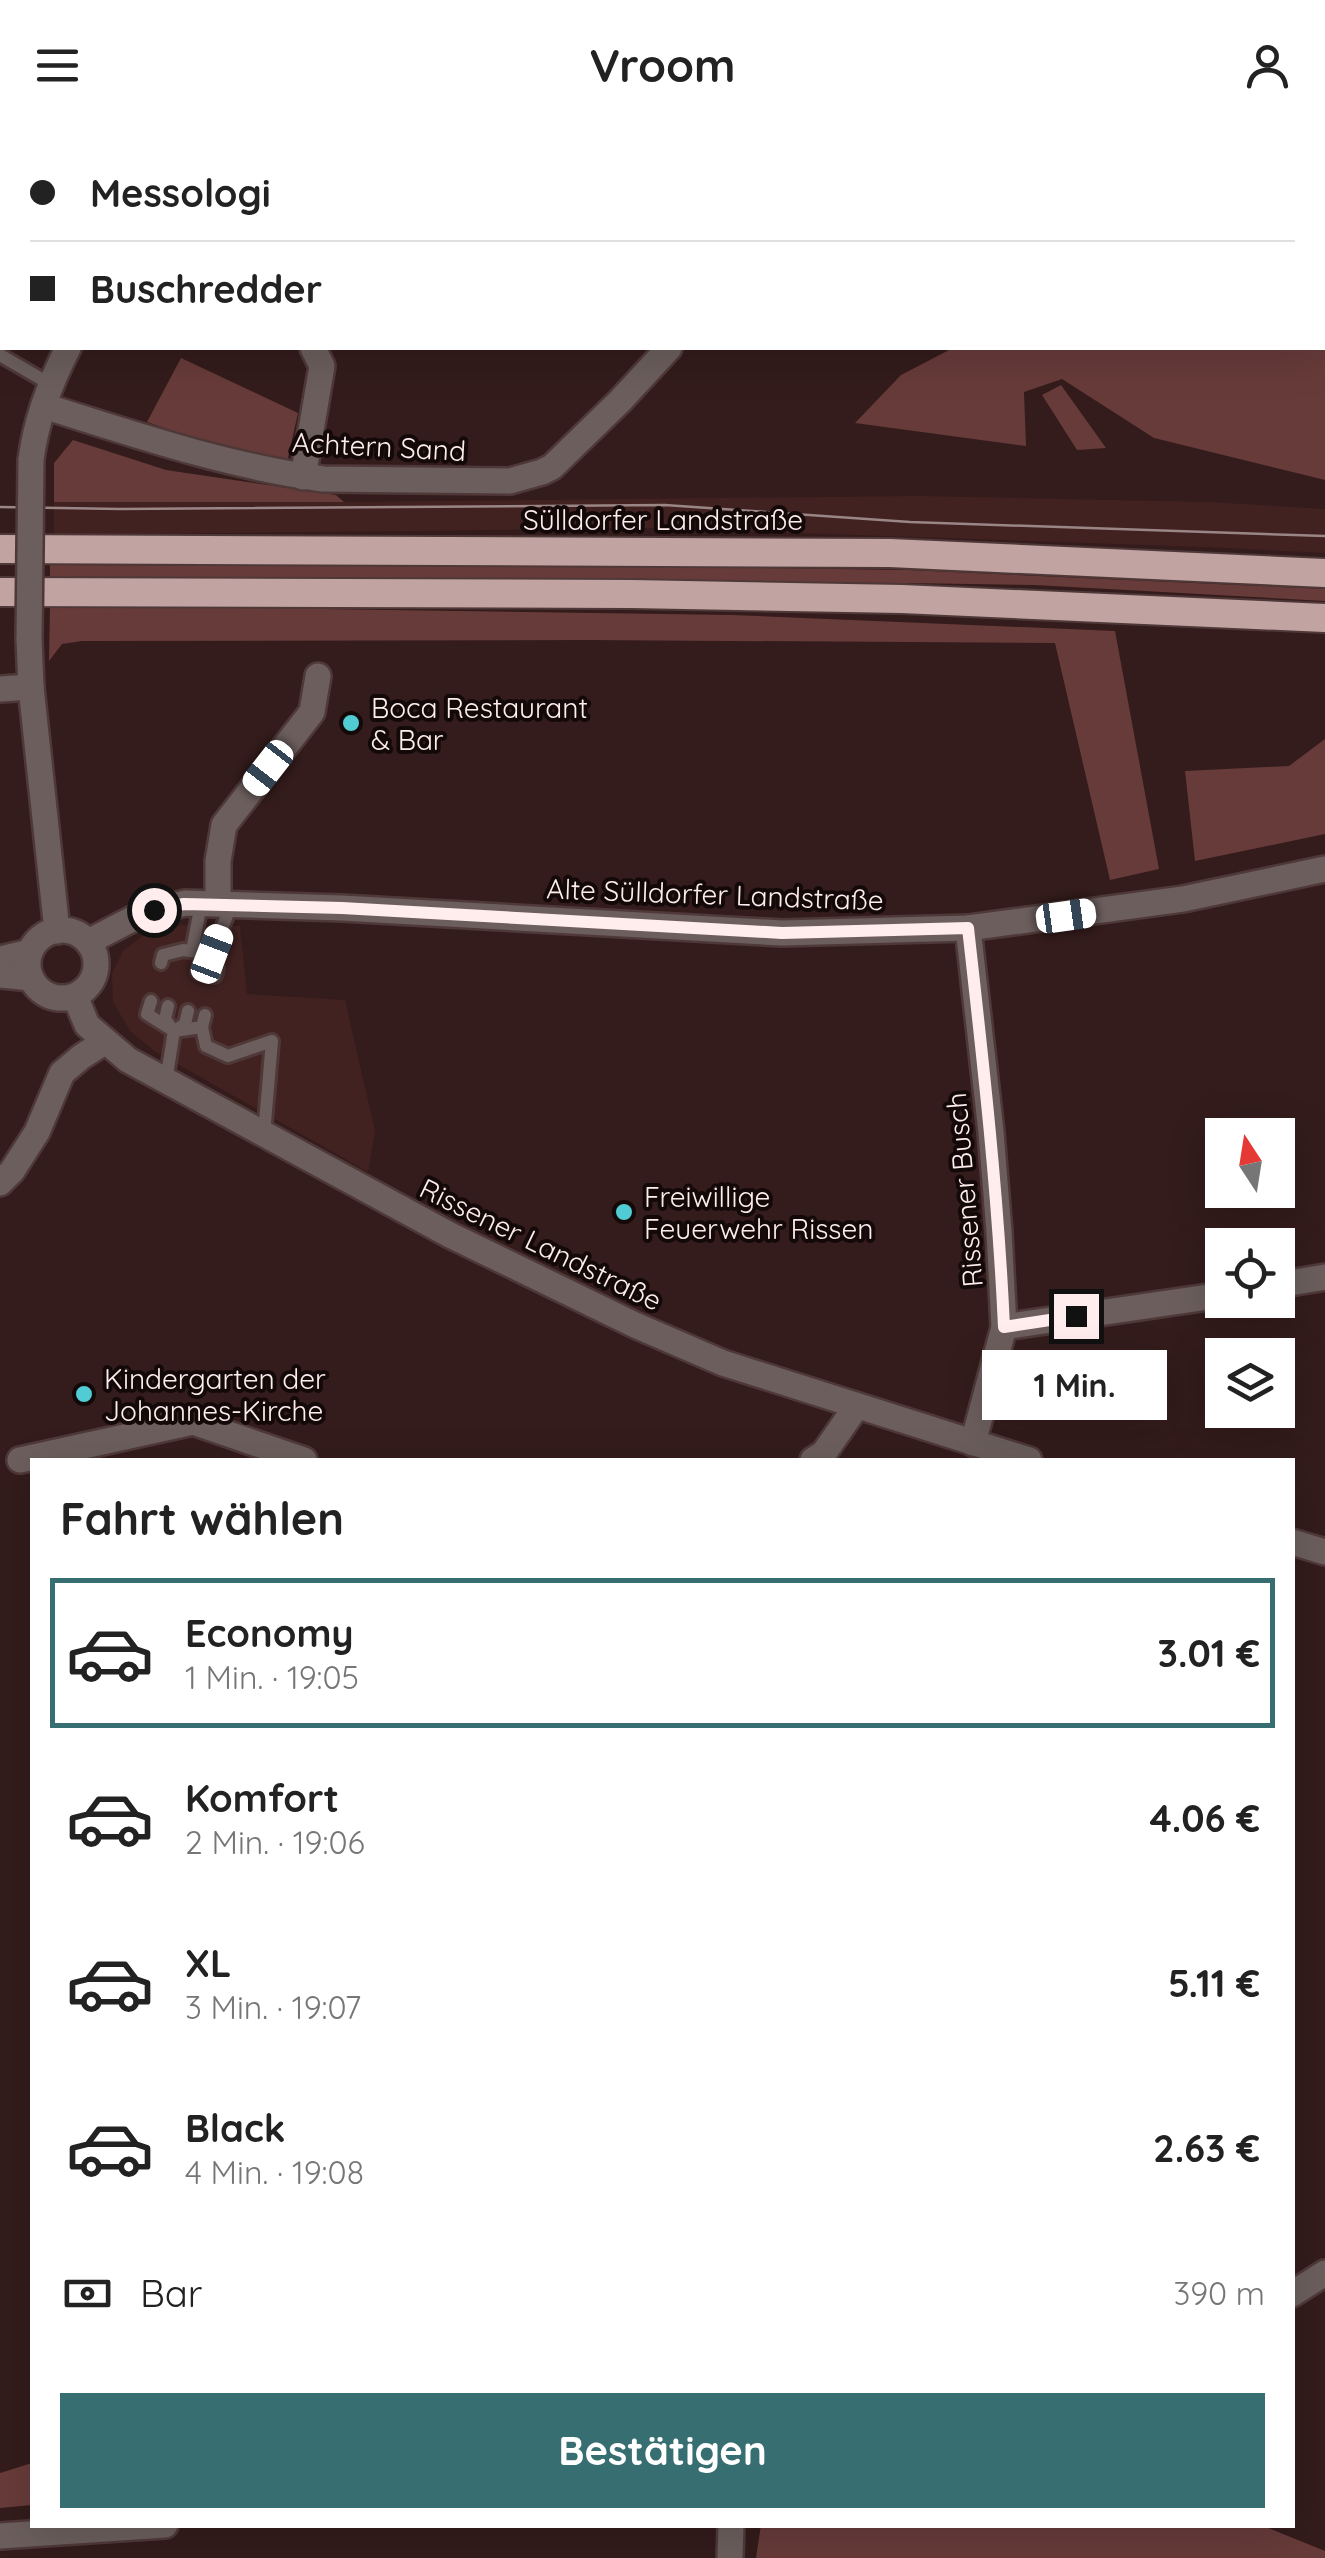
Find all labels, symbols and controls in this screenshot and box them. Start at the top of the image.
text: Vroom [589,37,736,93]
icon: menu [30,38,85,93]
icon: person [1240,38,1295,93]
text: Messologi [90,169,271,217]
text: Buschredder [90,265,322,313]
street label: Achtern Sand [291,424,467,468]
street label: Sülldorfer Landstraße [523,502,803,537]
place label: Boca Restaurant & Bar [371,690,588,757]
marker: Boca Restaurant & Bar [340,712,362,734]
car [238,735,298,801]
street label: Alte Sülldorfer Landstraße [546,871,884,917]
route start [132,888,177,933]
car [1034,897,1098,935]
car [187,921,237,987]
street label: Rissener Busch [938,1091,990,1289]
north arrow [1205,1118,1295,1208]
map controls [1205,1118,1295,1428]
street label: Rissener Landstraße [414,1170,668,1318]
place label: Freiwillige Feuerwehr Rissen [644,1179,873,1246]
marker: Freiwillige Feuerwehr Rissen [613,1201,635,1223]
button: locate [1205,1228,1295,1318]
route end [1054,1294,1099,1339]
button: layers [1205,1338,1295,1428]
callout: 1 Min. [984,1351,1168,1421]
place label: Kindergarten der Johannes-Kirche [104,1361,326,1428]
text: 1 Min. [1033,1365,1116,1405]
marker: Kindergarten der Johannes-Kirche [73,1383,95,1405]
text: Fahrt wählen [60,1490,344,1546]
icon: car [65,1608,155,1698]
text: Economy [185,1609,354,1657]
text: 3.01 € [1158,1629,1260,1677]
text: 1 Min. · 19:05 [185,1657,359,1697]
icon: car [65,1773,155,1863]
text: Komfort [185,1774,339,1822]
text: 4.06 € [1149,1794,1260,1842]
text: 2 Min. · 19:06 [185,1822,365,1862]
icon: car [65,1938,155,2028]
text: XL [185,1939,231,1987]
text: 5.11 € [1168,1959,1260,2007]
text: 3 Min. · 19:07 [185,1987,361,2027]
icon: car [65,2103,155,2193]
text: Black [185,2104,285,2152]
text: 2.63 € [1153,2124,1260,2172]
text: 4 Min. · 19:08 [185,2152,364,2192]
icon: cash [60,2266,115,2321]
text: Bar [140,2269,202,2317]
text: 390 m [1173,2273,1265,2313]
button: Bestätigen [60,2393,1265,2508]

